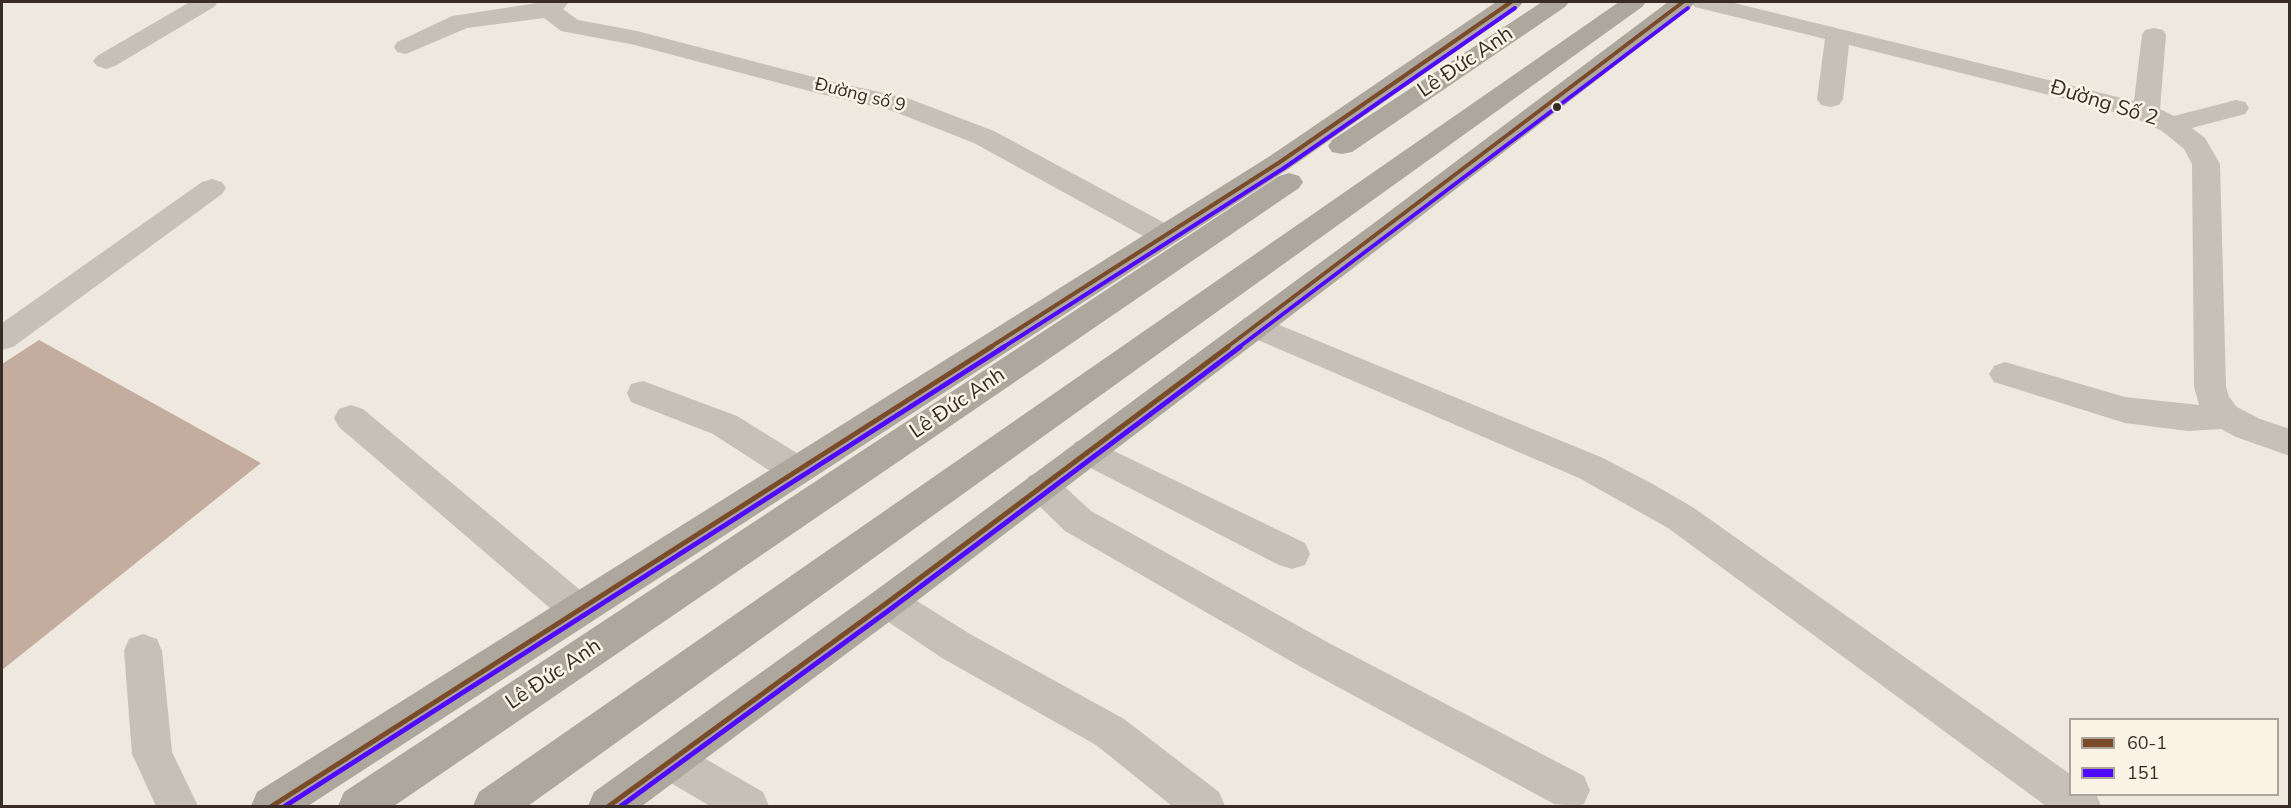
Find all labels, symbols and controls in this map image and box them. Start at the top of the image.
street label: Lê Đức Anh [1414,22,1518,104]
street label: Đường số 9 [812,74,908,118]
street label: Đường Số 2 [2047,76,2161,132]
unlabelled marker [1551,101,1563,113]
street label: Lê Đức Anh [906,363,1010,445]
street label: Lê Đức Anh [502,634,606,716]
legend [2069,718,2279,796]
text: 60-1 [2127,731,2167,755]
text: 151 [2127,761,2159,785]

